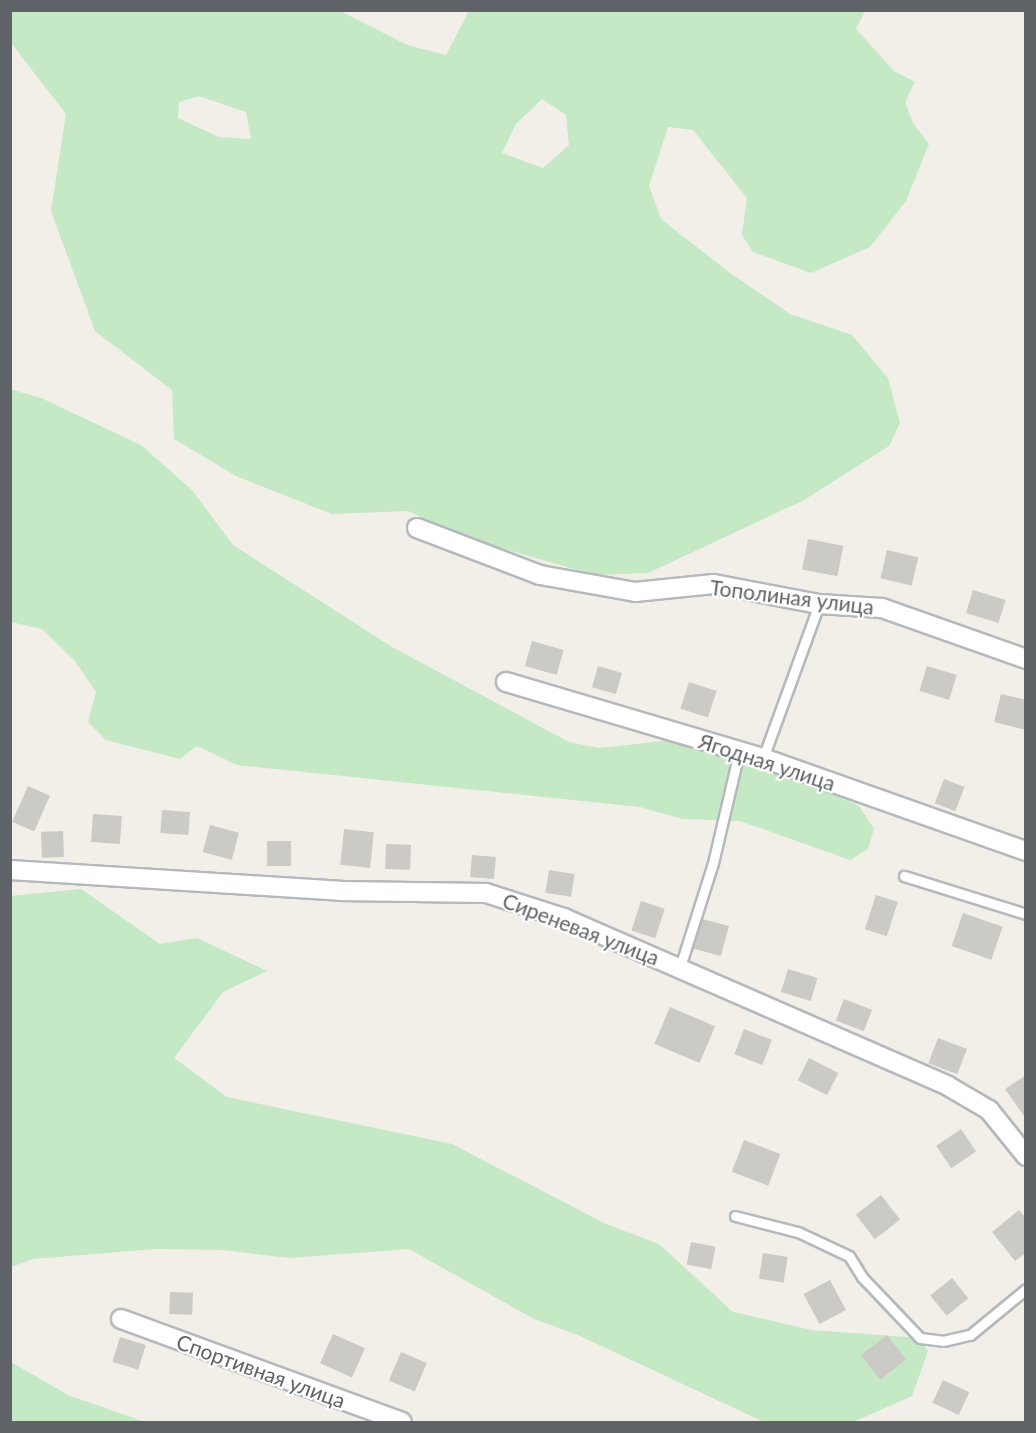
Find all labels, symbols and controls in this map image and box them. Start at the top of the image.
street label: Тополиная улица [709,574,875,620]
street label: Ягодная улица [696,728,838,796]
street label: Сиреневая улица [499,888,663,970]
street label: Спортивная улица [173,1329,349,1413]

